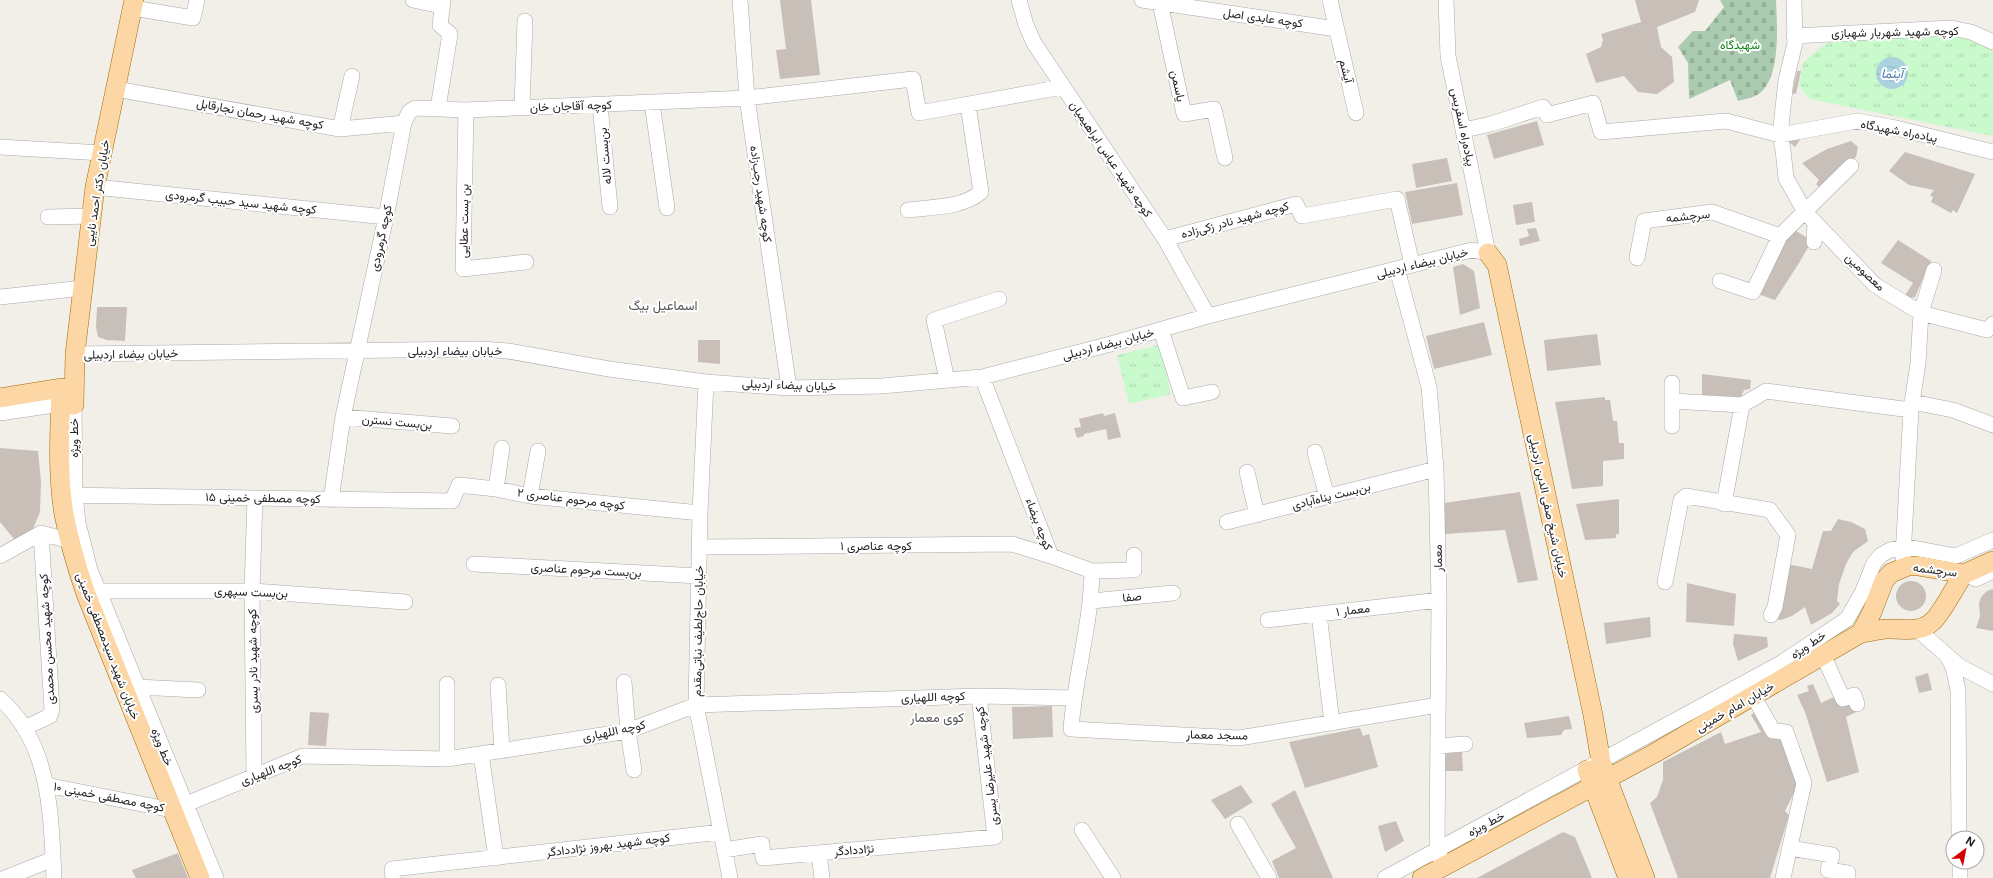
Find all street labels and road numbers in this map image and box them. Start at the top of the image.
street label: کوچه عابدی اصل [1222,4,1304,32]
street label: کوچه شهید شهریار شهبازی [1831,23,1959,41]
street label: آیشم [1335,57,1357,86]
street label: یاسمن [1167,69,1189,104]
street label: پیاده‌راه اسفریس [1447,86,1479,168]
street label: کوچه شهید رحمان نجارقابل [195,95,325,133]
street label: کوچه آقاجان خان [530,97,612,115]
street label: کوچه شهید عباس ابراهیمیان [1066,98,1156,220]
street label: پیاده‌راه شهیدگاه [1859,116,1939,146]
street label: بن‌بست لاله [595,127,615,185]
street label: خیابان دکتر احمد نایبی [81,139,113,247]
street label: کوچه شهید رجب‌زاده [746,145,776,243]
street label: بن بست عطایی [455,184,473,258]
street label: کوچه شهید سید حبیب گرمرودی [165,186,317,218]
street label: کوچه شهید نادر زکی‌زاده [1179,198,1291,242]
street label: کوچه گرمرودی [366,203,396,273]
street label: سرچشمه [1665,206,1711,226]
street label: خیابان بیضاء اردبیلی [1374,244,1470,282]
street label: معصومین [1842,250,1888,294]
street label: خیابان بیضاء اردبیلی [1060,324,1156,364]
street label: خیابان بیضاء اردبیلی [408,343,502,359]
street label: خیابان بیضاء اردبیلی [84,345,178,363]
street label: خیابان بیضاء اردبیلی [742,375,836,395]
street label: بن‌بست نسترن [361,411,433,433]
street label: خط ویژه [66,418,82,458]
street label: خیابان شیخ صفی الدین اردبیلی [1524,432,1571,580]
street label: بن‌بست پناه‌آبادی [1290,478,1372,514]
street label: کوچه مرحوم عناصری ۲ [516,484,626,514]
street label: کوچه مصطفی خمینی ۱۵ [205,489,321,507]
street label: کوچه بیضاء [1022,496,1056,552]
street label: کوچه عناصری ۱ [840,538,912,554]
street label: معمار [1430,544,1446,573]
street label: بن‌بست مرحوم عناصری [530,559,642,581]
street label: سرچشمه [1912,559,1958,581]
street label: خیابان حاج‌لطیف نباتی‌مقدم [689,565,708,697]
street label: خیابان شهید سیدمصطفی خمینی [72,570,144,722]
street label: کوچه شهید محسن محمدی [36,573,58,705]
street label: بن‌بست سپهری [214,583,288,601]
street label: صفا [1122,588,1142,605]
street label: معمار ۱ [1335,600,1371,620]
street label: کوچه شهید نادر یسری [244,609,262,713]
street label: خط ویژه [1787,627,1829,663]
street label: خیابان امام خمینی [1693,678,1777,736]
street label: کوچه اللهیاری [901,688,965,706]
street label: کوچه شهید علیرضا یسری [972,706,1002,826]
street label: کوچه اللهیاری [581,716,647,746]
street label: خط ویژه [147,726,177,768]
street label: مسجد معمار [1185,726,1248,744]
street label: کوچه اللهیاری [238,751,304,789]
street label: کوچه مصطفی خمینی ۱۰ [52,778,166,816]
street label: خط ویژه [1465,808,1507,840]
street label: کوچه شهید بهروز نژاددادگر [544,829,671,861]
street label: نژاددادگر [832,840,875,860]

